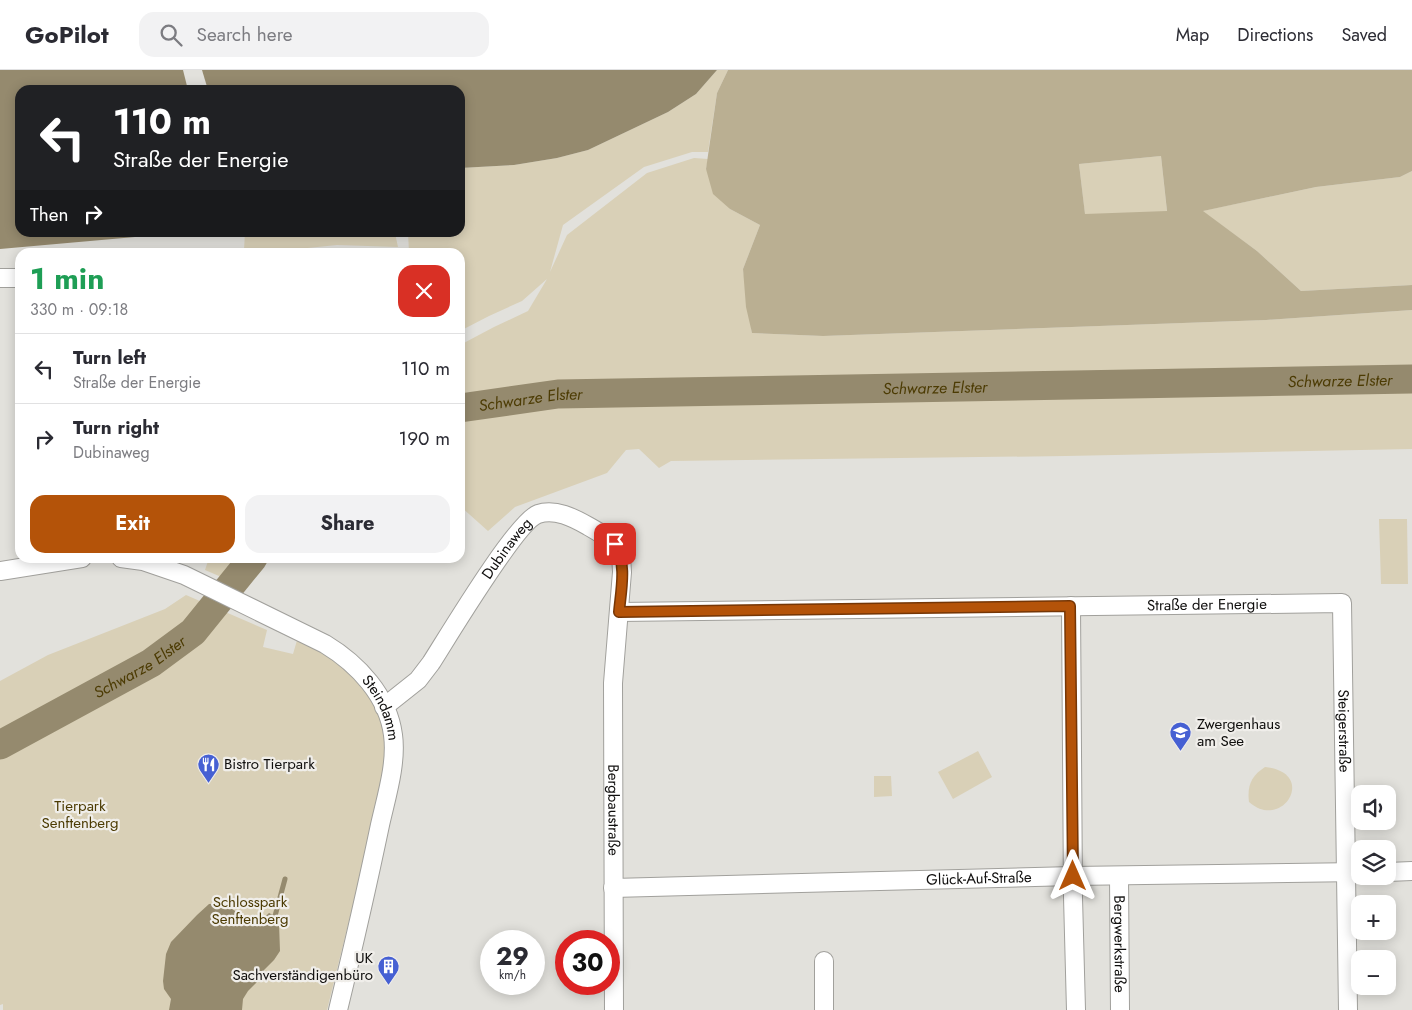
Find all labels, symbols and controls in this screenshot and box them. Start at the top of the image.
search box [139,12,489,57]
text: GoPilot [25,17,109,52]
icon: search [157,21,185,49]
text: Search here [197,21,293,48]
text: Map [1176,22,1209,48]
text: Directions [1237,22,1313,48]
text: Saved [1341,22,1387,48]
text: 110 m [113,97,211,147]
icon: left [30,105,95,170]
text: Straße der Energie [113,143,289,175]
icon: right [79,200,107,228]
text: Then [30,201,69,228]
text: 1 min [30,257,104,300]
button: close [398,265,450,317]
text: 330 m · 09:18 [30,298,128,321]
text: Turn left [73,344,146,371]
icon: left [30,355,58,383]
text: 110 m [401,355,450,382]
water label: Schwarze Elster [1287,368,1394,393]
text: Straße der Energie [73,371,201,394]
water label: Schwarze Elster [883,375,989,400]
water label: Schwarze Elster [477,382,584,417]
text: Turn right [73,414,159,441]
icon: right [30,425,58,453]
text: 190 m [399,425,450,452]
text: Dubinaweg [73,441,150,464]
button: Exit [30,495,235,553]
button: Share [245,495,450,553]
street label: Dubinaweg [476,513,537,584]
pin [594,523,636,565]
icon: arrive [601,530,629,558]
street label: Straße der Energie [1147,593,1267,616]
water label: Schwarze Elster [89,629,192,704]
street label: Steindamm [357,670,405,742]
street label: Steigerstraße [1332,689,1356,773]
place label: Zwergenhaus am See [1197,713,1280,752]
school or university icon: Zwergenhaus am See [1169,721,1193,752]
restaurant icon: Bistro Tierpark [196,752,220,783]
place label: Bistro Tierpark [224,753,315,775]
street label: Bergbaustraße [602,764,625,856]
map controls [1351,785,1396,995]
button: sound [1351,785,1396,830]
park label: Tierpark Senftenberg [41,795,119,834]
button: layers [1351,840,1396,885]
position arrow [1046,849,1098,901]
street label: Glück-Auf-Straße [926,866,1032,891]
park label: Schlosspark Senftenberg [211,891,289,930]
street label: Bergwerkstraße [1108,895,1131,993]
button: + [1351,895,1396,940]
speed limit sign: 30 [555,930,620,995]
text: 29 [496,938,529,974]
place label: UK Sachverständigenbüro [232,947,374,986]
button: − [1351,950,1396,995]
building icon: UK Sachverständigenbüro [377,955,401,986]
text: km/h [499,966,526,984]

